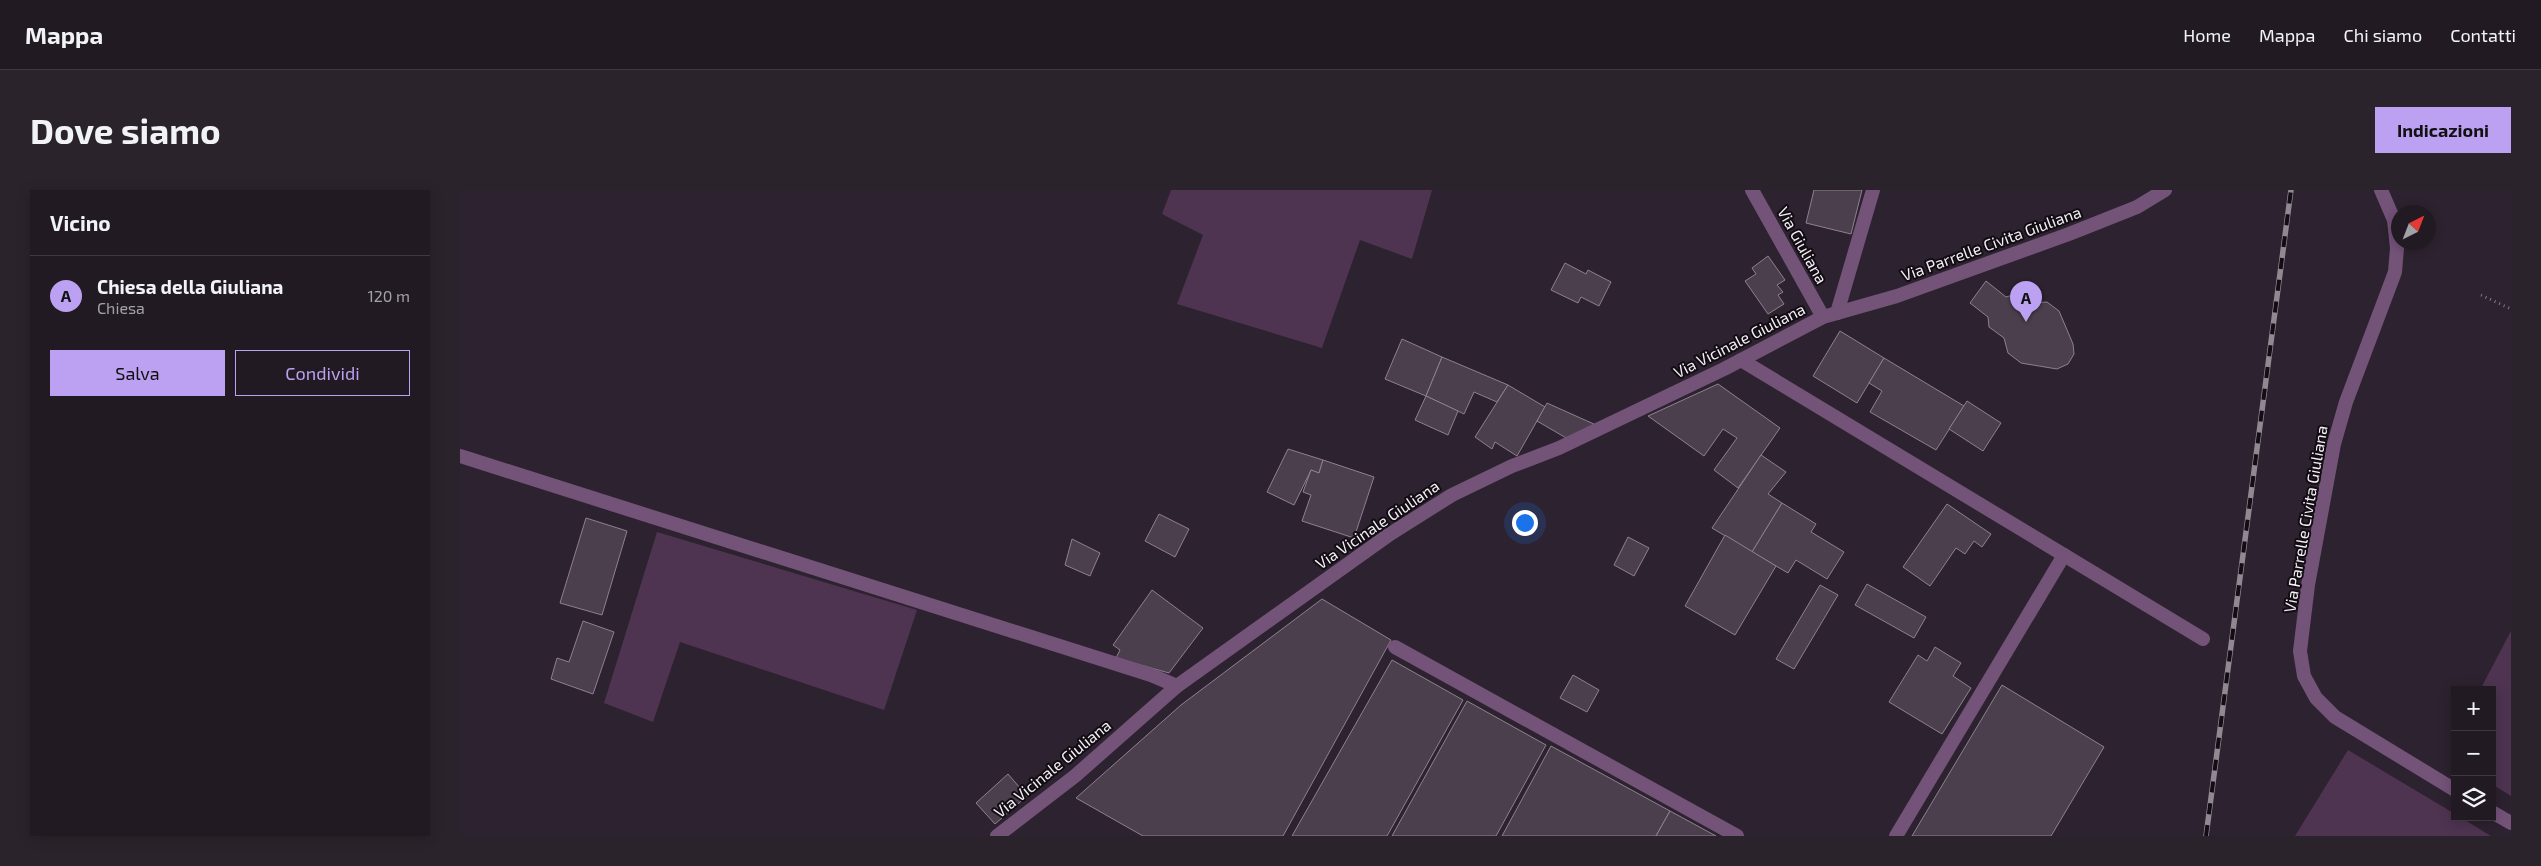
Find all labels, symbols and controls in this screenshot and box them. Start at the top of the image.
text: Mappa [25,20,103,49]
text: Home [2183,24,2231,46]
text: Mappa [2259,24,2315,46]
text: Chi siamo [2343,24,2422,46]
text: Contatti [2450,24,2516,46]
button: Indicazioni [2375,107,2511,153]
text: Dove siamo [30,109,221,151]
street label: Via Parrelle Civita Giuliana [1899,202,2083,284]
street label: Via Giuliana [1774,203,1832,287]
north arrow [2391,205,2436,250]
text: Vicino [50,210,111,235]
text: Chiesa della Giuliana [97,275,283,298]
pin: A [2010,281,2042,322]
text: A [61,286,71,305]
text: 120 m [367,286,410,305]
text: Chiesa [97,298,145,317]
street label: Via Vicinale Giuliana [1670,299,1808,381]
button: Salva [50,350,225,396]
button: Condividi [235,350,410,396]
street label: Via Parrelle Civita Giuliana [2279,424,2331,614]
street label: Via Vicinale Giuliana [1312,476,1442,572]
your location [1512,510,1538,536]
map controls [2451,686,2496,821]
button: + [2451,686,2496,731]
street label: Via Vicinale Giuliana [990,715,1114,821]
button: − [2451,731,2496,776]
button: layers [2451,776,2496,821]

